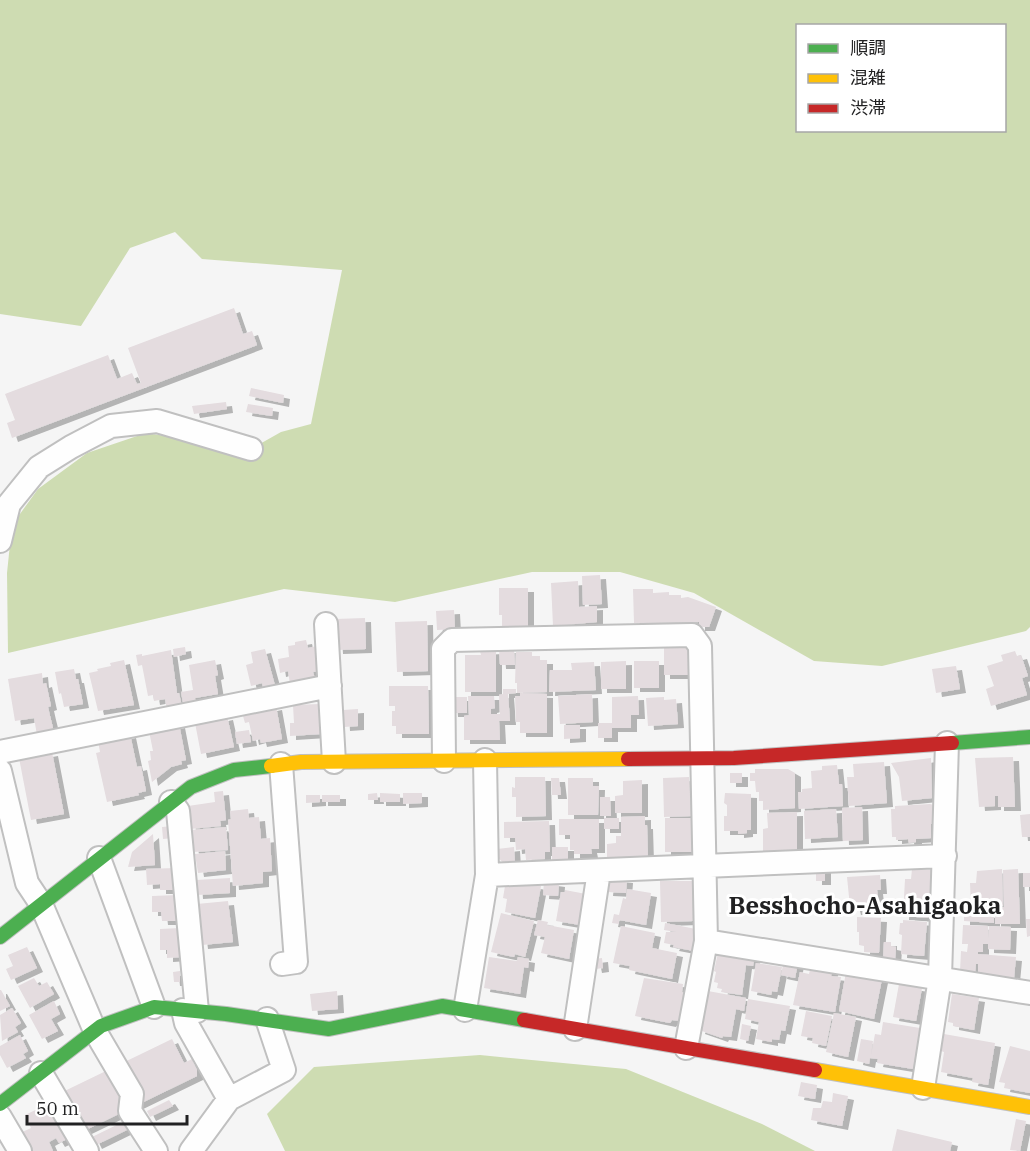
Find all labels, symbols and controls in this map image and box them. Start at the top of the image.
legend [796,24,1006,132]
text: 順調 [850,36,886,59]
text: 混雑 [850,66,886,89]
text: 渋滞 [850,96,886,119]
district label: Besshocho-Asahigaoka [729,889,1002,921]
scale bar [27,1088,188,1126]
text: 50 m [36,1097,79,1120]

